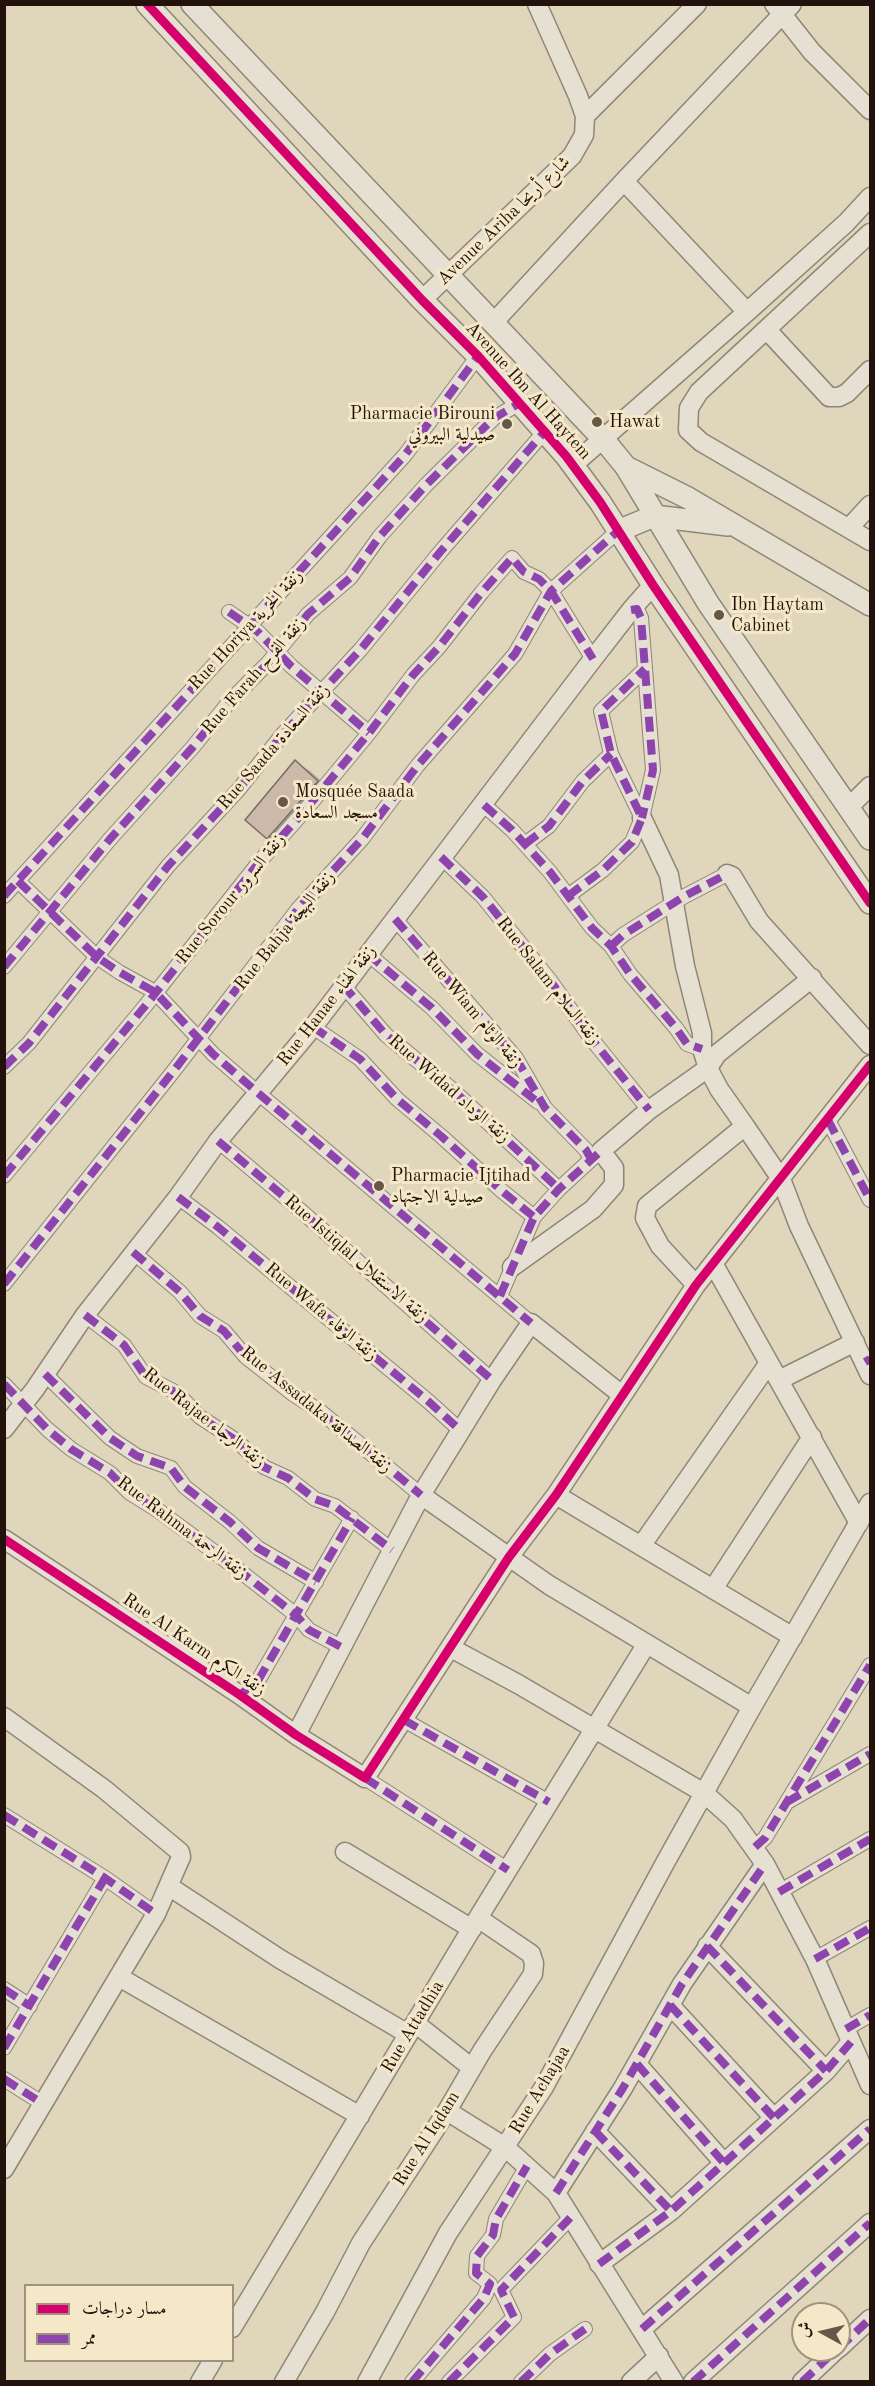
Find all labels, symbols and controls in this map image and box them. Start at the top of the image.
street label: Avenue Ariha شارع أريحا [433,152,575,290]
street label: Avenue Ibn Al Haytem [460,318,596,464]
place label: Pharmacie Birouni صيدلية البيروني [350,403,495,446]
place label: Hawat [609,411,660,433]
marker: Hawat [590,415,604,429]
marker: Pharmacie Birouni صيدلية البيروني [500,417,514,431]
street label: Rue Horiya زنقة الحرية [184,565,308,695]
place label: Ibn Haytam Cabinet [731,594,824,636]
marker: Ibn Haytam Cabinet [712,608,726,622]
street label: Rue Farah زنقة الفرح [197,613,311,739]
street label: Rue Saada زنقة السعادة [213,680,335,814]
place label: Mosquée Saada مسجد السعادة [295,781,414,824]
marker: Mosquée Saada مسجد السعادة [276,795,290,809]
street label: Rue Sorour زنقة السرور [172,829,290,969]
street label: Rue Bahja زنقة البهجة [230,867,340,995]
street label: Rue Salam زنقة السلام [491,913,605,1049]
street label: Rue Hanae زنقة الهناء [273,941,381,1071]
street label: Rue Wiam زنقة الوئام [417,947,527,1073]
street label: Rue Widad زنقة الوداد [384,1030,514,1148]
place label: Pharmacie Ijtihad صيدلية الاجتهاد [391,1165,531,1208]
marker: Pharmacie Ijtihad صيدلية الاجتهاد [372,1179,386,1193]
street label: Rue Istiqlal زنقة الاستقلال [279,1190,433,1328]
street label: Rue Wafa زنقة الوفاء [260,1258,382,1366]
street label: Rue Assadaka زنقة الصداقة [236,1342,396,1478]
street label: Rue Rajae زنقة الرجاء [138,1363,270,1473]
street label: Rue Rahma زنقة الرحمة [112,1472,252,1584]
street label: Rue Al Karm زنقة الكرم [118,1589,270,1701]
street label: Rue Attadhia [377,1977,449,2077]
street label: Rue Achajaa [505,2042,575,2138]
street label: Rue Al Iqdam [389,2087,465,2191]
legend [24,2284,234,2362]
text: مسار دراجات [82,2300,166,2318]
north arrow [791,2302,851,2362]
text: ش [796,2321,814,2339]
text: ممر [82,2330,96,2348]

